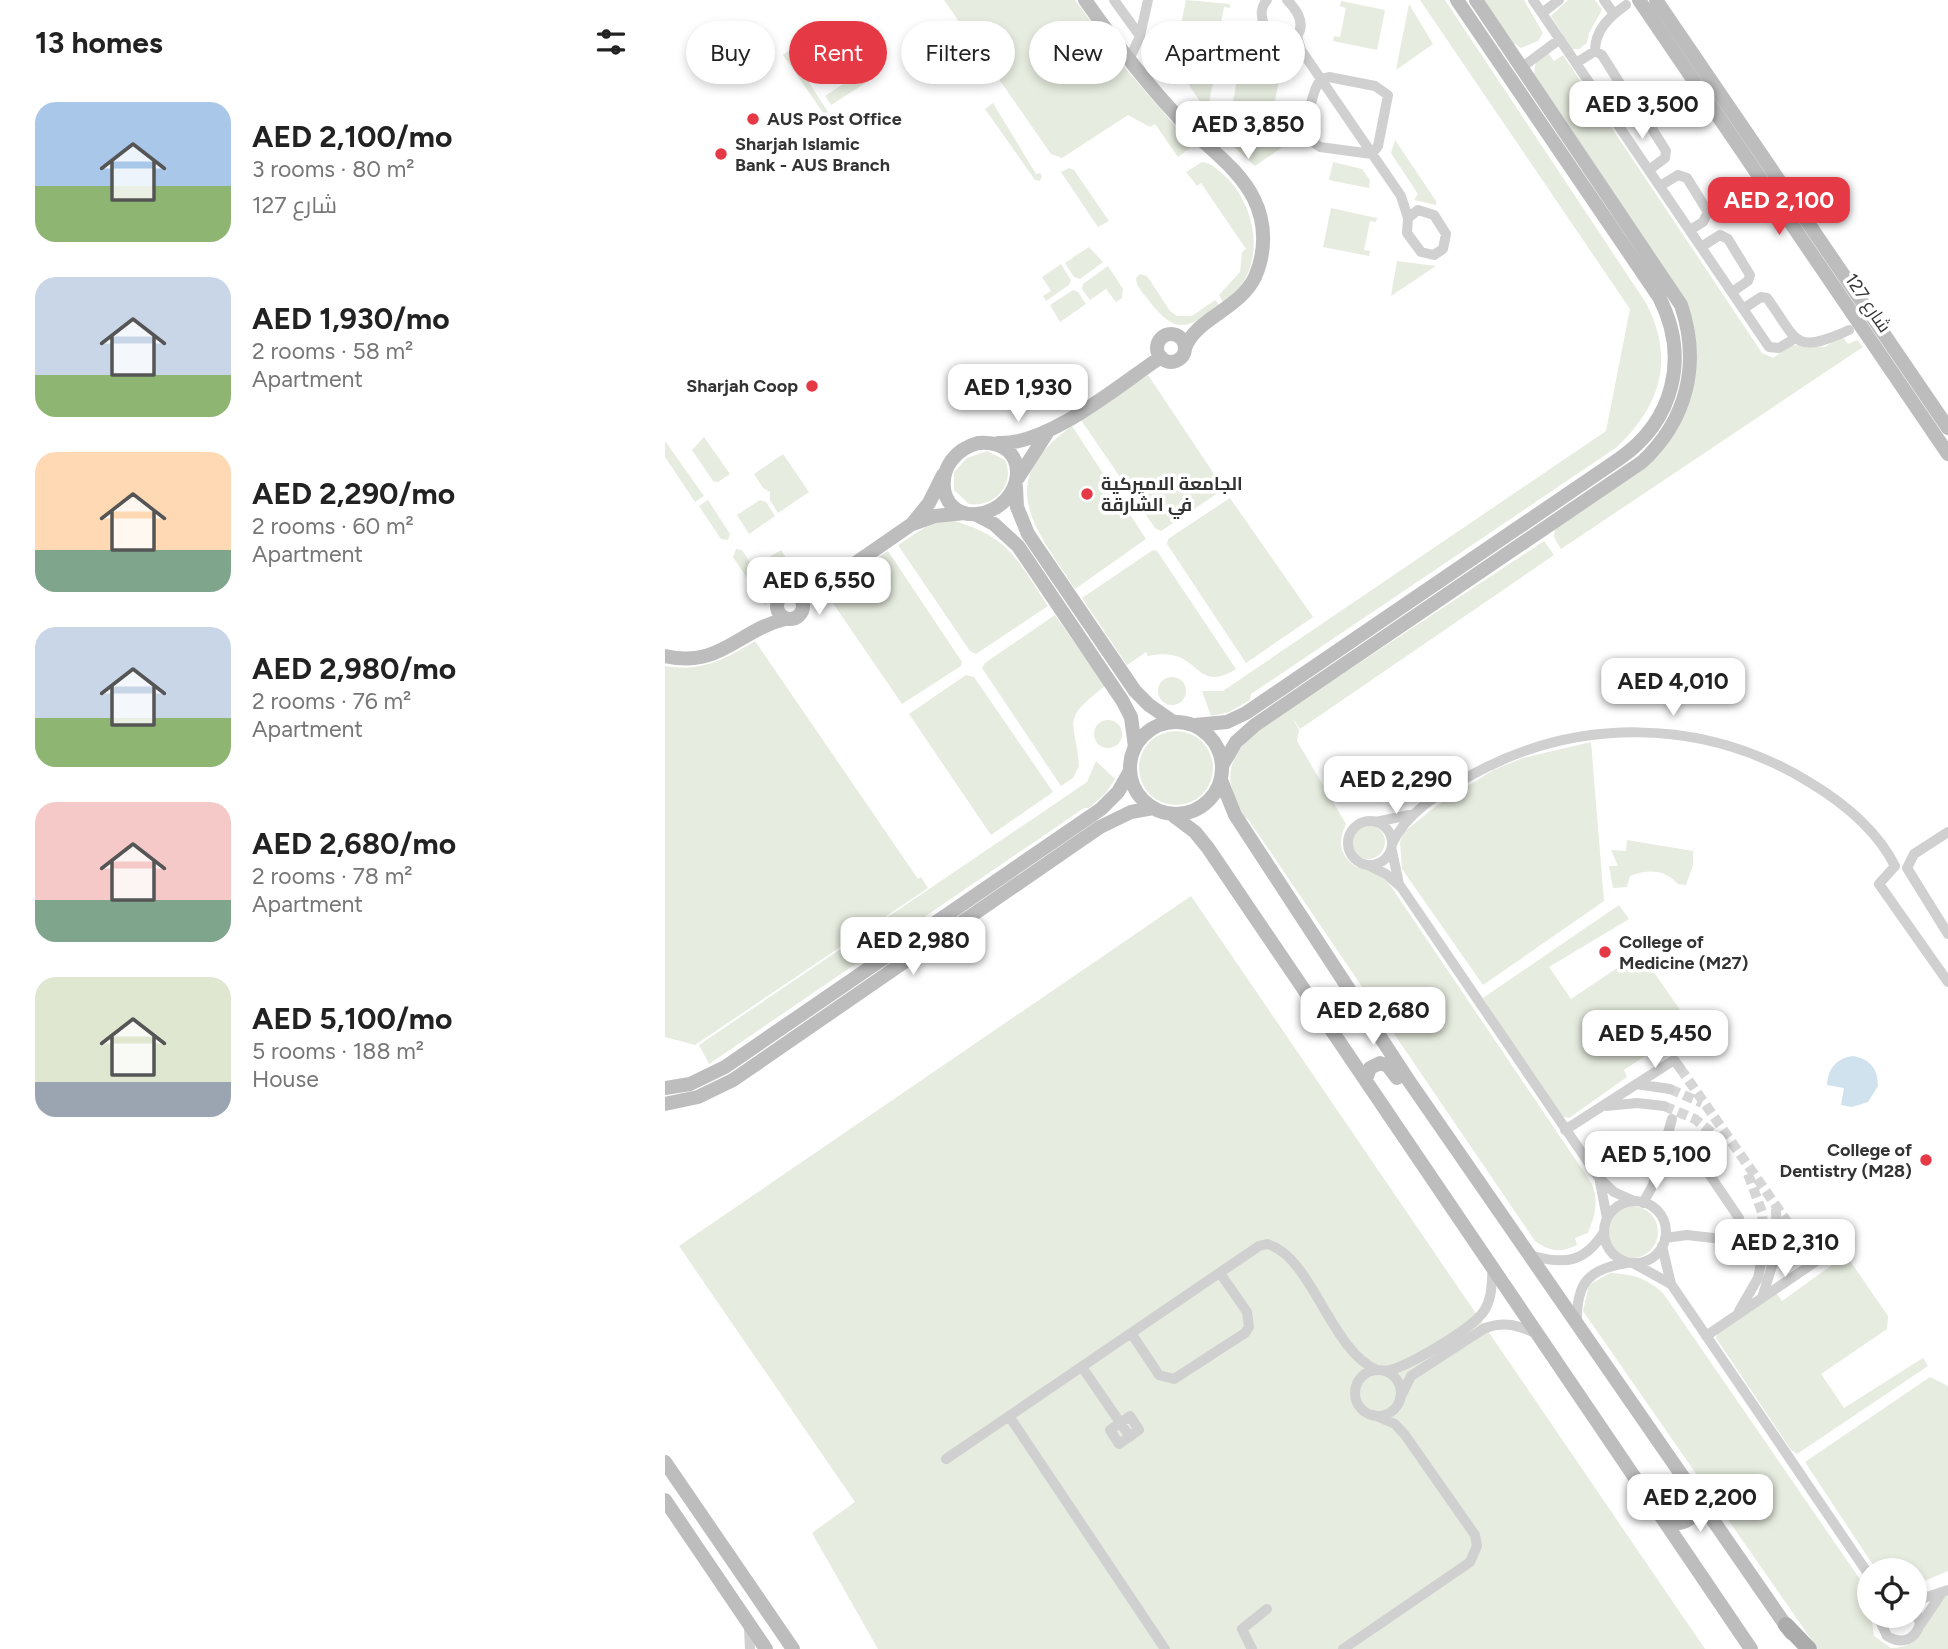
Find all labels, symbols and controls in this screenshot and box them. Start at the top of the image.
chip: Buy [686,21,775,84]
chip: Rent [789,21,887,84]
chip: Filters [901,21,1015,84]
chip: New [1029,21,1127,84]
chip: Apartment [1141,21,1305,84]
icon: filters [592,23,630,61]
text: 13 homes [35,24,163,61]
pin: AED 3,500 [1562,82,1722,141]
text: AED 3,500 [1585,90,1699,118]
pin: AED 3,850 [1168,102,1328,161]
place label: AUS Post Office [767,108,902,130]
text: AED 3,850 [1192,110,1304,138]
marker: AUS Post Office [745,111,761,127]
text: AED 2,100/mo [252,118,452,155]
icon: home [91,130,175,214]
place label: Sharjah Islamic Bank - AUS Branch [735,133,890,176]
marker: Sharjah Islamic Bank - AUS Branch [713,146,729,162]
text: 3 rooms · 80 m² [252,155,415,183]
pin: AED 2,100 [1699,177,1859,237]
text: AED 2,100 [1724,186,1834,214]
text: شارع 127 [252,191,337,219]
street label: شارع 127 [1839,269,1896,337]
text: AED 1,930/mo [252,300,450,337]
icon: home [91,305,175,389]
text: 2 rooms · 58 m² [252,337,413,365]
pin: AED 1,930 [938,364,1098,424]
text: Apartment [252,365,363,393]
text: AED 1,930 [964,373,1072,401]
place label: Sharjah Coop [686,375,798,397]
marker: Sharjah Coop [804,378,820,394]
place label: الجامعة الاميركية في الشارقة [1101,473,1243,520]
text: AED 2,290/mo [252,475,455,512]
icon: home [91,480,175,564]
marker: الجامعة الاميركية في الشارقة [1079,486,1095,502]
text: 2 rooms · 60 m² [252,512,414,540]
text: Apartment [252,540,363,568]
pin: AED 6,550 [739,558,899,617]
text: AED 6,550 [763,566,875,594]
text: AED 2,980/mo [252,650,456,687]
icon: home [91,655,175,739]
pin: AED 4,010 [1593,658,1753,718]
text: AED 4,010 [1617,667,1729,695]
text: 2 rooms · 76 m² [252,687,411,715]
text: Apartment [252,715,363,743]
pin: AED 2,290 [1316,756,1476,816]
text: AED 2,290 [1340,765,1452,793]
text: AED 2,680/mo [252,825,456,862]
icon: home [91,830,175,914]
text: 2 rooms · 78 m² [252,862,413,890]
text: Apartment [252,890,363,918]
pin: AED 2,980 [833,918,993,977]
text: AED 2,980 [856,926,970,954]
place label: College of Medicine (M27) [1619,931,1749,974]
marker: College of Medicine (M27) [1597,944,1613,960]
pin: AED 2,680 [1293,988,1453,1047]
text: AED 2,680 [1316,996,1430,1024]
text: AED 5,100/mo [252,1000,452,1037]
icon: home [91,1005,175,1089]
pin: AED 5,450 [1575,1010,1735,1070]
text: AED 5,450 [1598,1019,1712,1047]
text: 5 rooms · 188 m² [252,1037,424,1065]
text: House [252,1065,319,1093]
pin: AED 5,100 [1576,1132,1736,1191]
place label: College of Dentistry (M28) [1780,1139,1913,1182]
text: AED 5,100 [1601,1140,1711,1168]
marker: College of Dentistry (M28) [1918,1152,1934,1168]
pin: AED 2,310 [1705,1220,1865,1279]
text: AED 2,310 [1731,1228,1839,1256]
pin: AED 2,200 [1620,1474,1780,1534]
text: AED 2,200 [1643,1483,1757,1511]
map controls [1857,1558,1927,1628]
button: locate [1857,1558,1927,1628]

